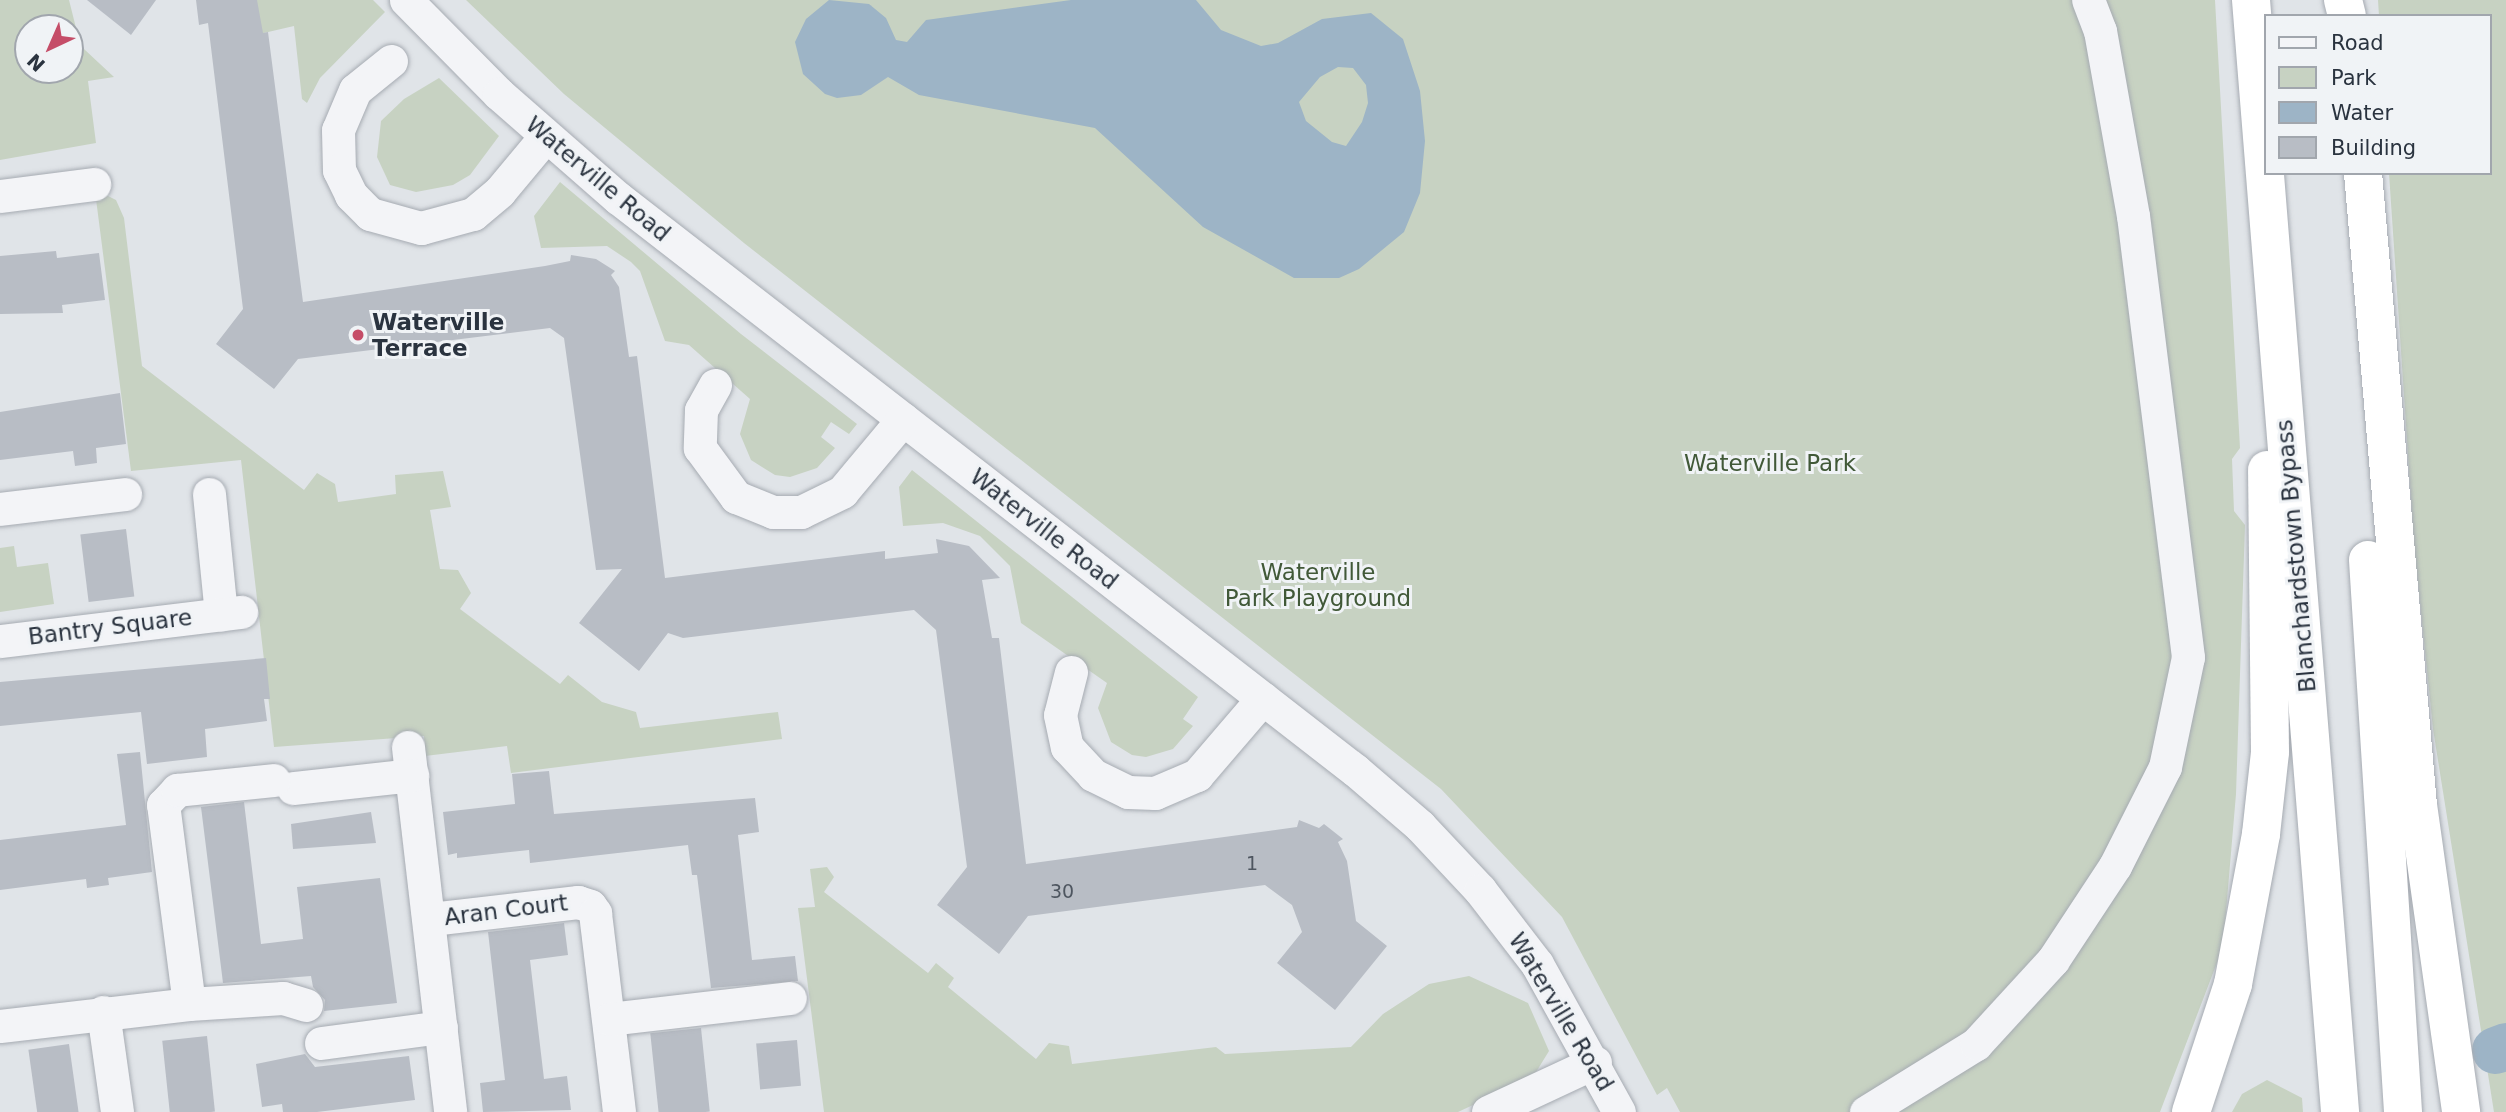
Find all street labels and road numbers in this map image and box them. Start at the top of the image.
street label: Waterville Road [520,111,676,247]
street label: Blanchardstown Bypass [2270,419,2322,693]
street label: Waterville Road [965,463,1123,595]
street label: Bantry Square [27,603,193,651]
street label: Aran Court [443,889,569,931]
street label: Waterville Road [1503,928,1619,1096]

